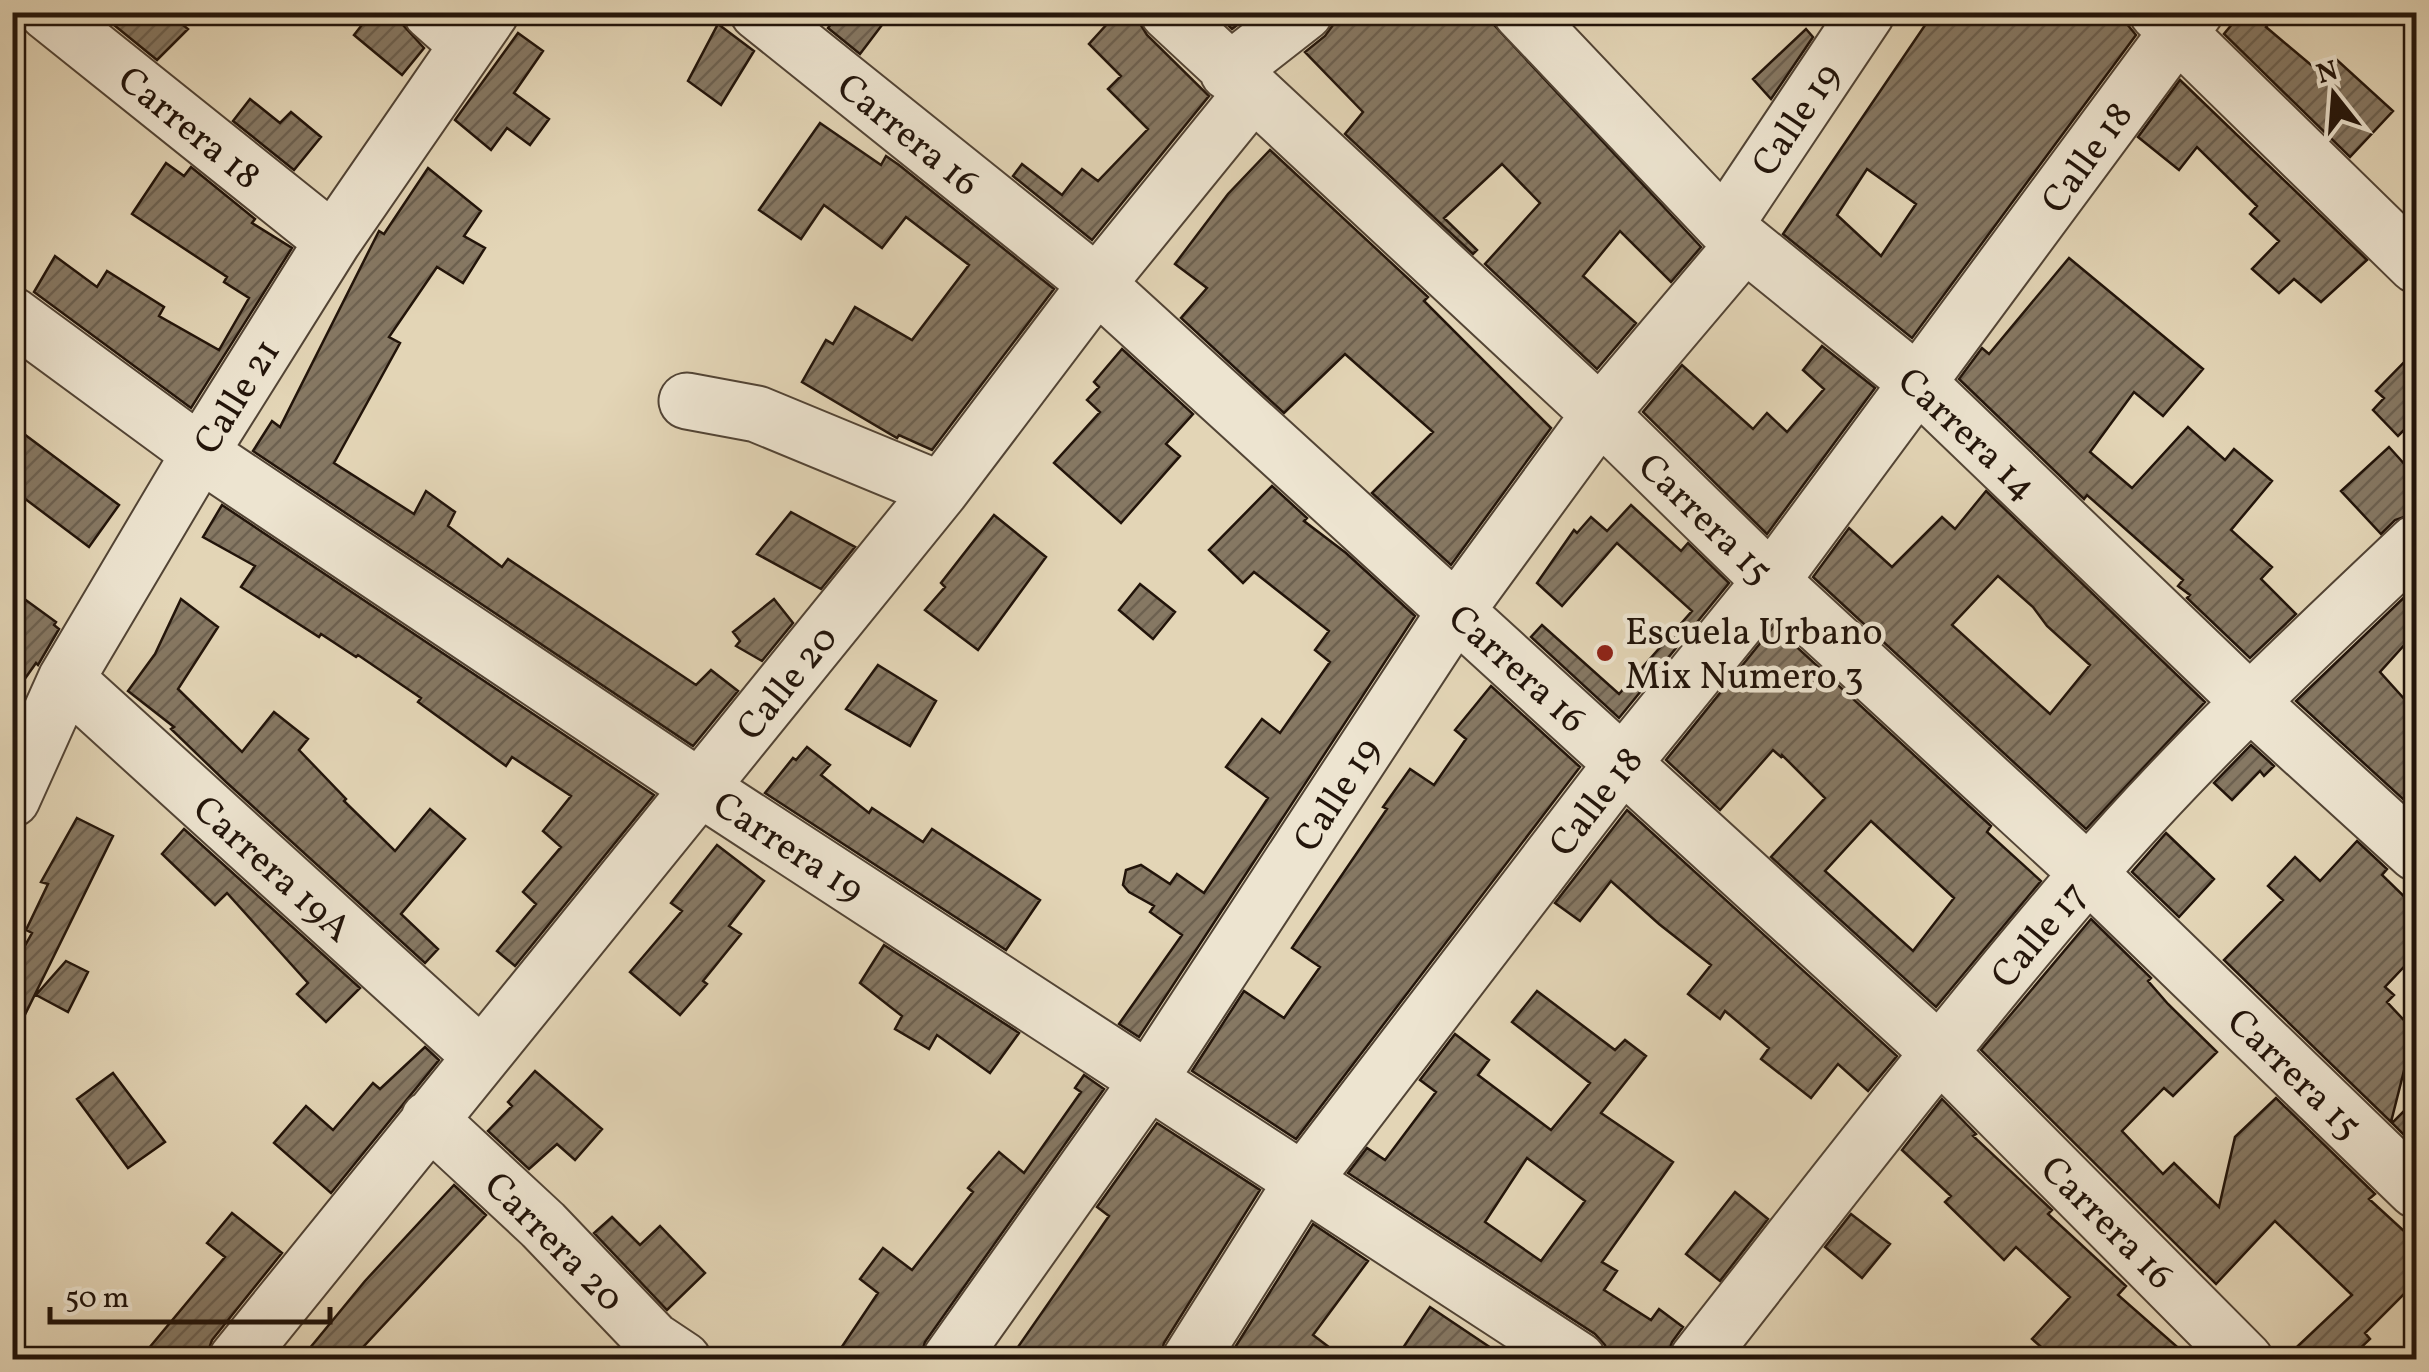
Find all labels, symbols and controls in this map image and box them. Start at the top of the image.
north arrow [2284,45,2384,145]
text: N [2312,52,2343,95]
street label: Calle 19 [1741,54,1855,188]
street label: Carrera 18 [105,56,271,204]
street label: Carrera 16 [824,63,990,211]
street label: Calle 18 [2030,92,2147,226]
street label: Calle 21 [183,330,295,466]
street label: Carrera 14 [1884,357,2047,514]
street label: Carrera 15 [1624,443,1783,598]
street label: Carrera 16 [1435,594,1597,747]
place label: Escuela Urbano Mix Numero 3 [1625,608,1883,705]
street label: Calle 20 [726,615,852,753]
marker: Escuela Urbano Mix Numero 3 [1594,642,1616,664]
street label: Calle 19 [1282,728,1396,863]
street label: Calle 18 [1538,737,1657,869]
street label: Carrera 19 [701,780,873,918]
street label: Carrera 19A [180,785,362,956]
street label: Calle 17 [1980,871,2101,1001]
street label: Carrera 15 [2213,998,2372,1153]
street label: Carrera 16 [2027,1146,2184,1303]
street label: Carrera 20 [471,1161,635,1325]
scale bar [50,1262,330,1324]
text: 50 m [65,1278,129,1320]

